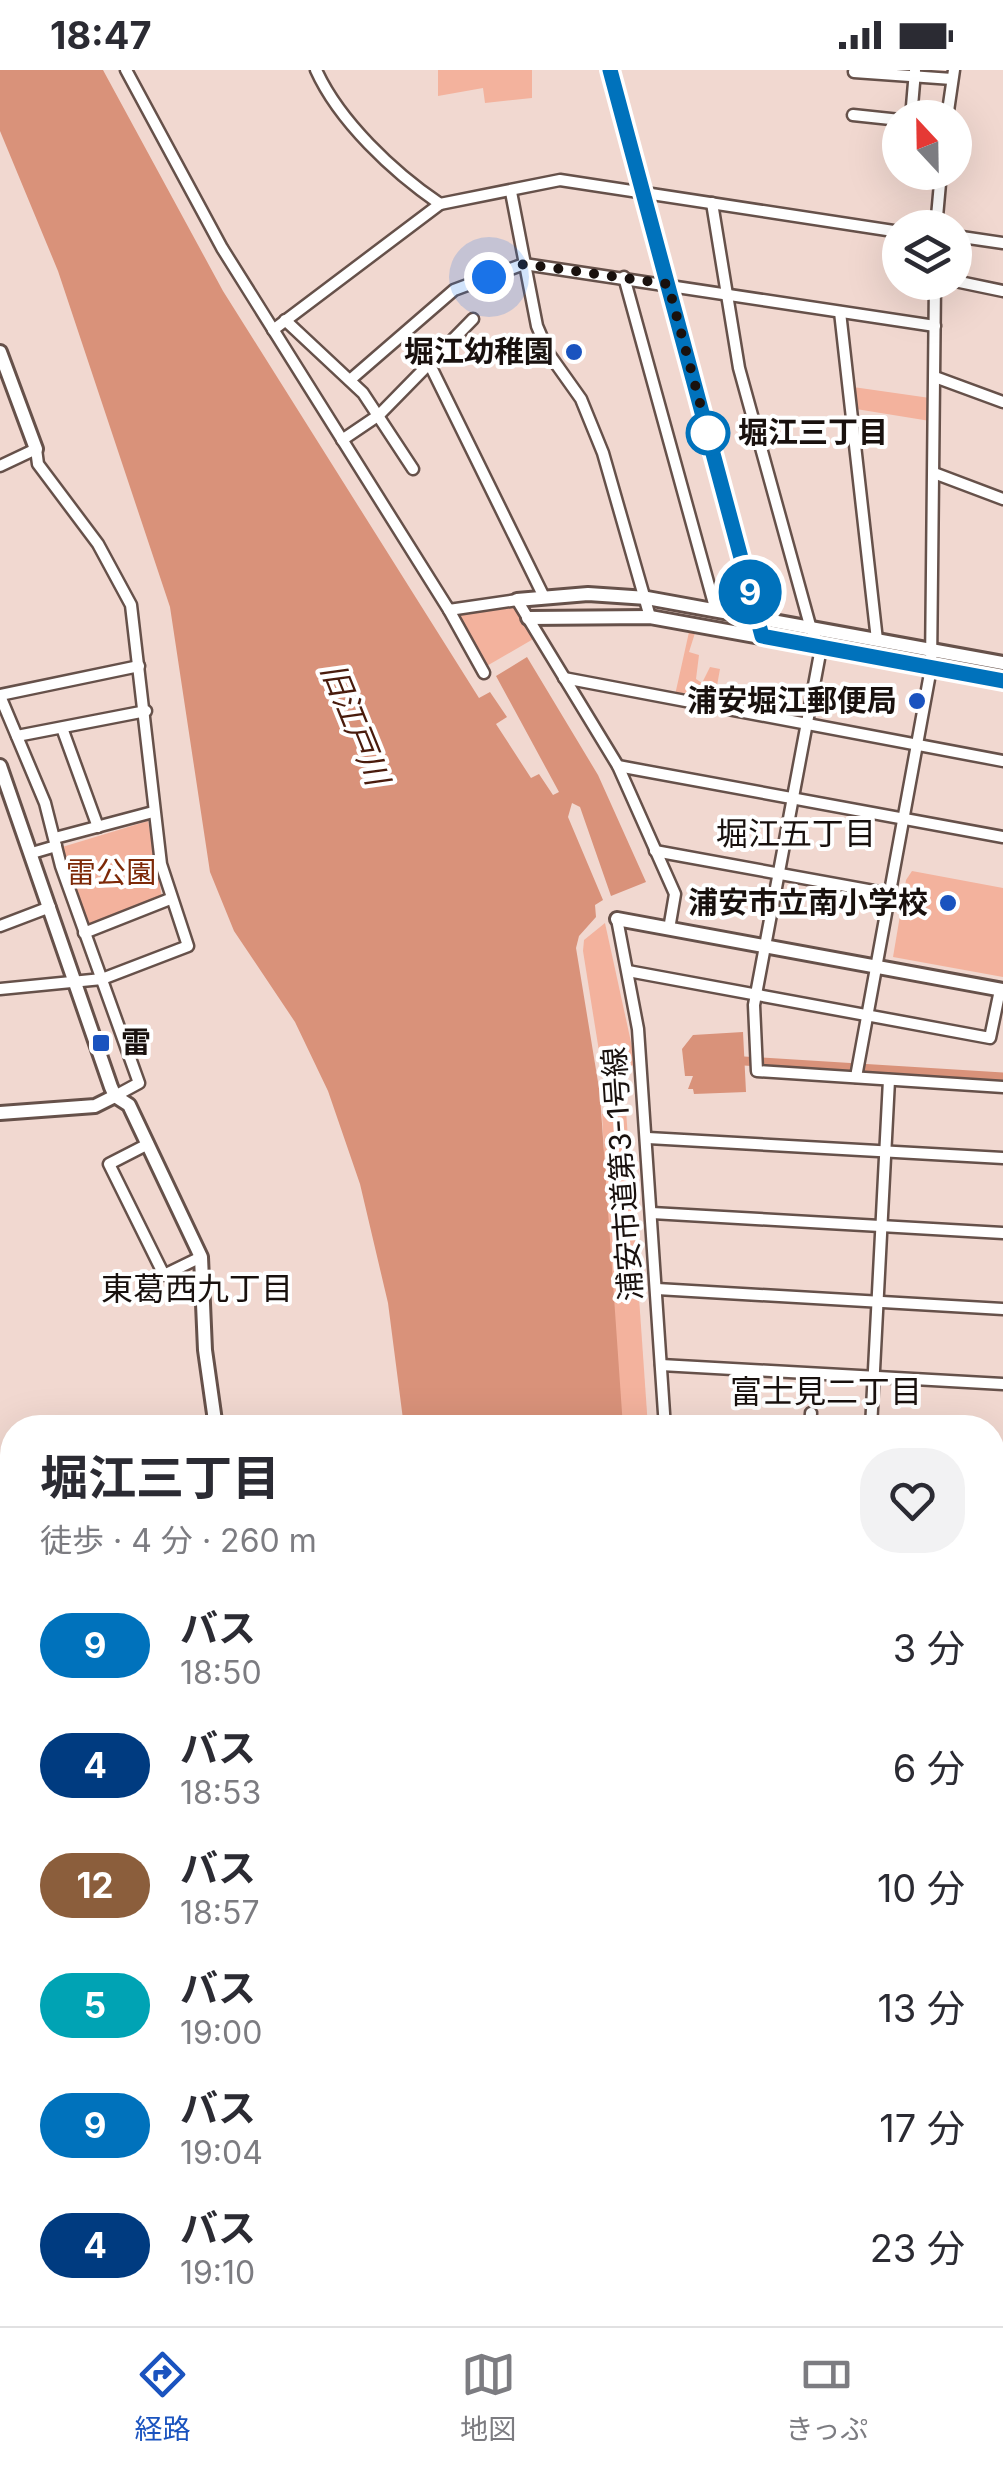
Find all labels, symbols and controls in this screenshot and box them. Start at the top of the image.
text: 18:47 [50,12,152,58]
north arrow [882,100,972,190]
map controls [882,100,972,300]
button: layers [882,210,972,300]
your location [464,252,514,302]
place label: 堀江幼稚園 [404,333,554,369]
marker: 堀江幼稚園 [563,341,585,363]
marker: 堀江三丁目 [687,412,729,454]
place label: 堀江三丁目 [738,414,888,450]
line badge: 9 [718,560,782,624]
text: 9 [739,571,761,613]
water label: 旧江戸川 [313,657,399,793]
place label: 浦安堀江郵便局 [687,682,897,718]
marker: 浦安堀江郵便局 [906,690,928,712]
district label: 堀江五丁目 [716,814,876,853]
park label: 雷公園 [66,854,156,890]
place label: 浦安市立南小学校 [688,884,928,920]
marker: 浦安市立南小学校 [937,892,959,914]
place label: 雷 [121,1024,151,1060]
marker: 雷 [90,1032,112,1054]
street label: 浦安市道第3-1号線 [595,1046,649,1302]
district label: 東葛西九丁目 [101,1269,293,1308]
district label: 富士見二丁目 [730,1372,922,1411]
text: 堀江三丁目 [40,1448,280,1507]
button: heart [860,1448,965,1553]
text: 徒歩 · 4 分 · 260 m [40,1521,317,1560]
text: バス [180,1605,256,1651]
text: 9 [84,1624,106,1666]
text: 3 分 [893,1625,965,1671]
text: 18:50 [180,1653,262,1692]
text: バス [180,1725,256,1771]
text: 4 [83,1744,107,1786]
text: 6 分 [893,1745,965,1791]
text: 18:53 [180,1773,261,1812]
text: バス [180,1845,256,1891]
text: 12 [76,1864,114,1906]
text: 10 分 [877,1865,965,1911]
text: 18:57 [180,1893,260,1932]
text: バス [180,1965,256,2011]
text: 5 [84,1984,106,2026]
text: 13 分 [877,1985,965,2031]
text: 19:00 [180,2013,262,2052]
text: バス [180,2085,256,2131]
text: 9 [84,2104,106,2146]
text: 17 分 [879,2105,965,2151]
text: 19:04 [180,2133,263,2172]
text: バス [180,2205,256,2251]
text: 4 [83,2224,107,2266]
text: 23 分 [870,2225,965,2271]
text: 19:10 [180,2253,255,2292]
tab: 経路 [135,2347,191,2447]
tab: 地図 [460,2347,516,2447]
tab: きっぷ [785,2347,868,2447]

